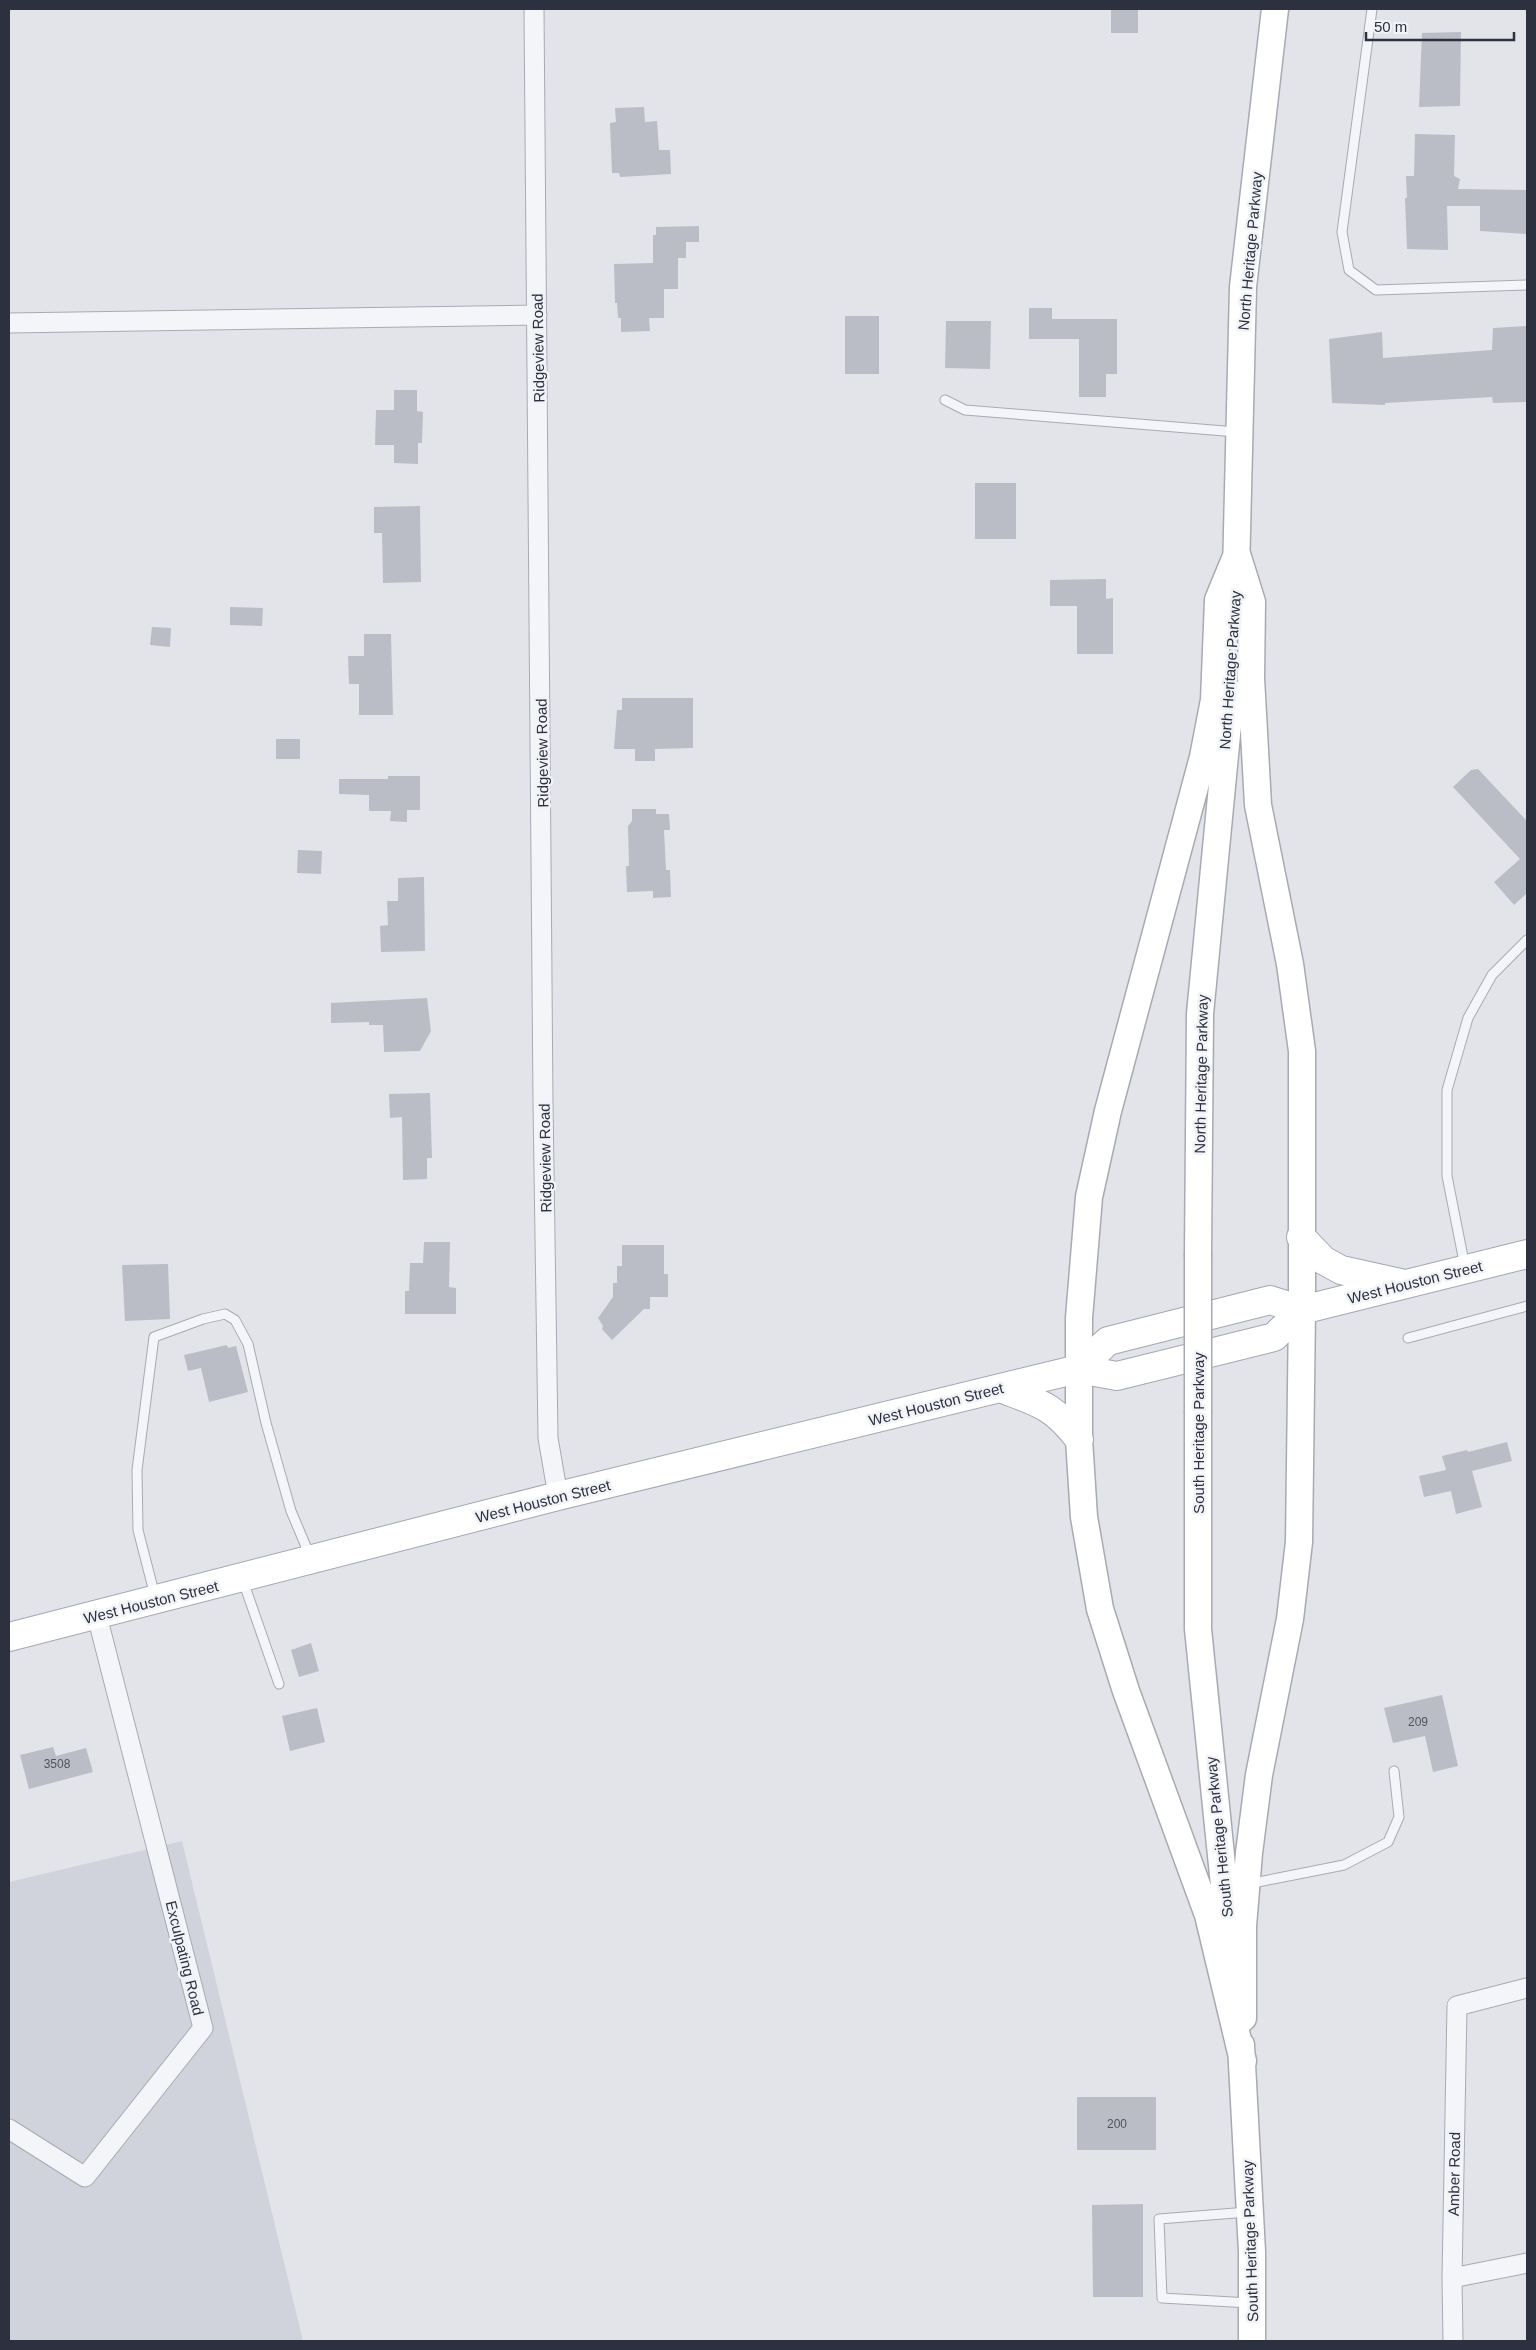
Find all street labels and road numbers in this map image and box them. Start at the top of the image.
street label: North Heritage Parkway [1235,170,1265,331]
street label: Ridgeview Road [529,293,547,403]
street label: North Heritage Parkway [1216,589,1244,750]
street label: Ridgeview Road [533,698,551,808]
street label: North Heritage Parkway [1191,994,1211,1154]
street label: Ridgeview Road [536,1103,554,1213]
street label: West Houston Street [1346,1257,1485,1307]
street label: South Heritage Parkway [1190,1352,1207,1514]
street label: West Houston Street [867,1379,1006,1429]
street label: West Houston Street [474,1476,613,1526]
street label: West Houston Street [82,1577,221,1627]
street label: South Heritage Parkway [1202,1755,1236,1918]
street label: Exculpating Road [163,1899,207,2017]
street label: Amber Road [1445,2132,1463,2216]
street label: South Heritage Parkway [1239,2159,1261,2322]

